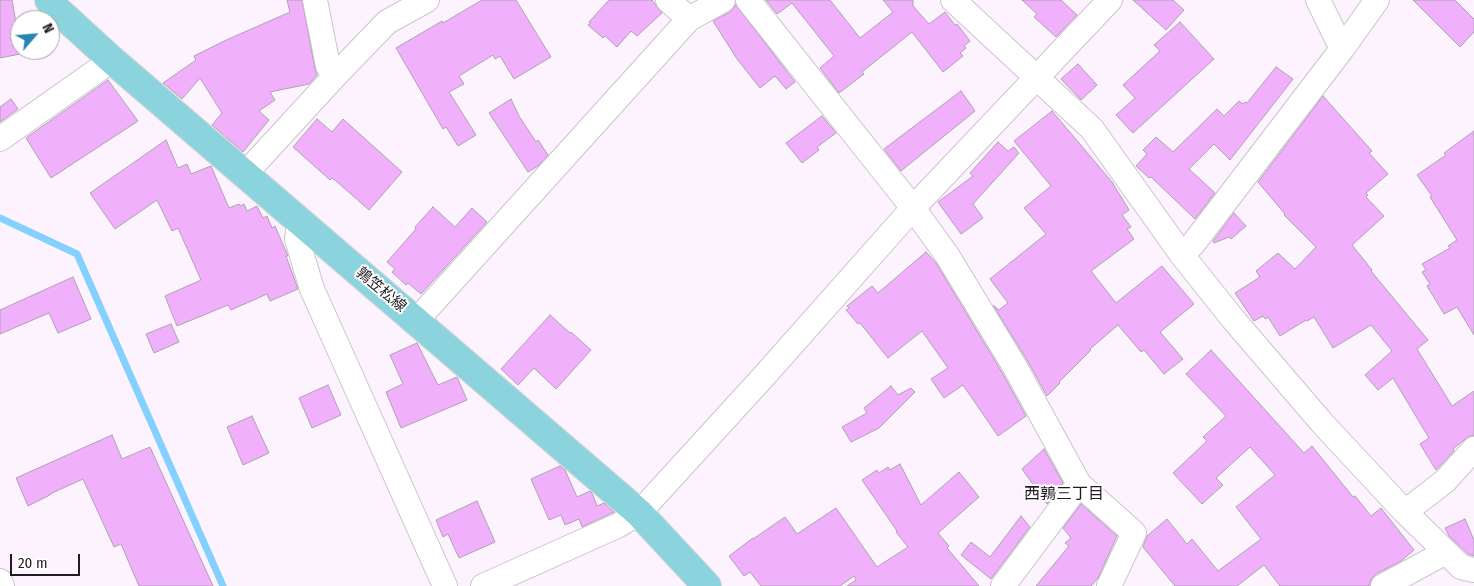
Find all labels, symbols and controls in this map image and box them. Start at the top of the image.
north arrow [10,10,60,60]
text: N [38,21,57,36]
street label: 鶉笠松線 [352,264,410,316]
district label: 西鶉三丁目 [1024,485,1104,505]
scale bar [12,544,82,576]
text: 20 m [18,554,48,572]

